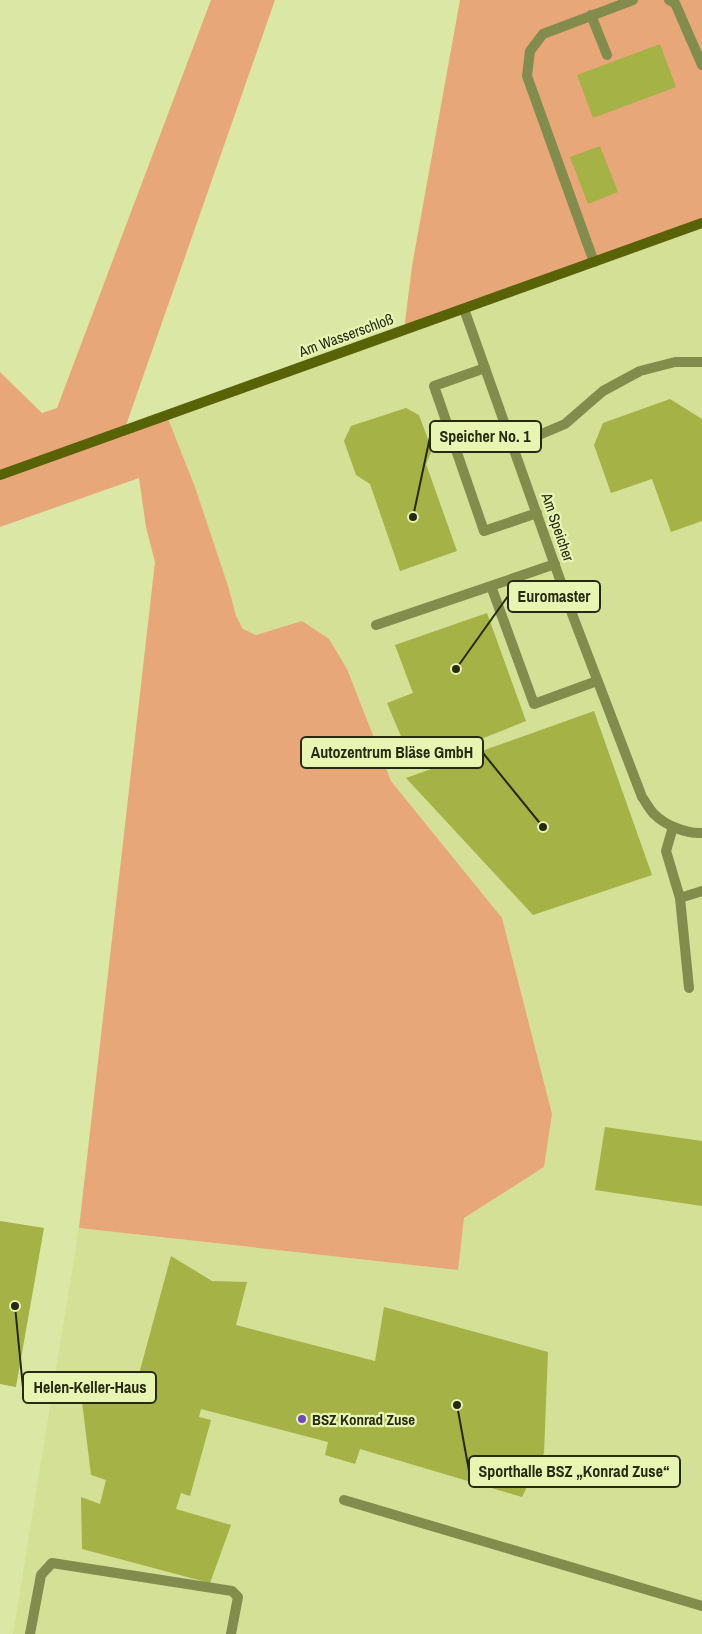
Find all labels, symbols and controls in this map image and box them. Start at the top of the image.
street label: Am Wasserschloß [295,308,396,362]
callout: Speicher No. 1 [430,421,541,452]
text: Speicher No. 1 [439,425,531,447]
street label: Am Speicher [536,489,580,564]
callout: Euromaster [508,581,600,612]
text: Euromaster [518,585,591,607]
callout: Autozentrum Bläse GmbH [301,737,483,768]
text: Autozentrum Bläse GmbH [311,741,473,763]
callout: Helen-Keller-Haus [23,1372,156,1403]
text: Helen-Keller-Haus [33,1376,147,1398]
place label: BSZ Konrad Zuse [312,1409,415,1430]
marker: BSZ Konrad Zuse [296,1413,308,1425]
callout: Sporthalle BSZ „Konrad Zuse“ [469,1456,680,1487]
text: Sporthalle BSZ „Konrad Zuse“ [478,1460,670,1482]

